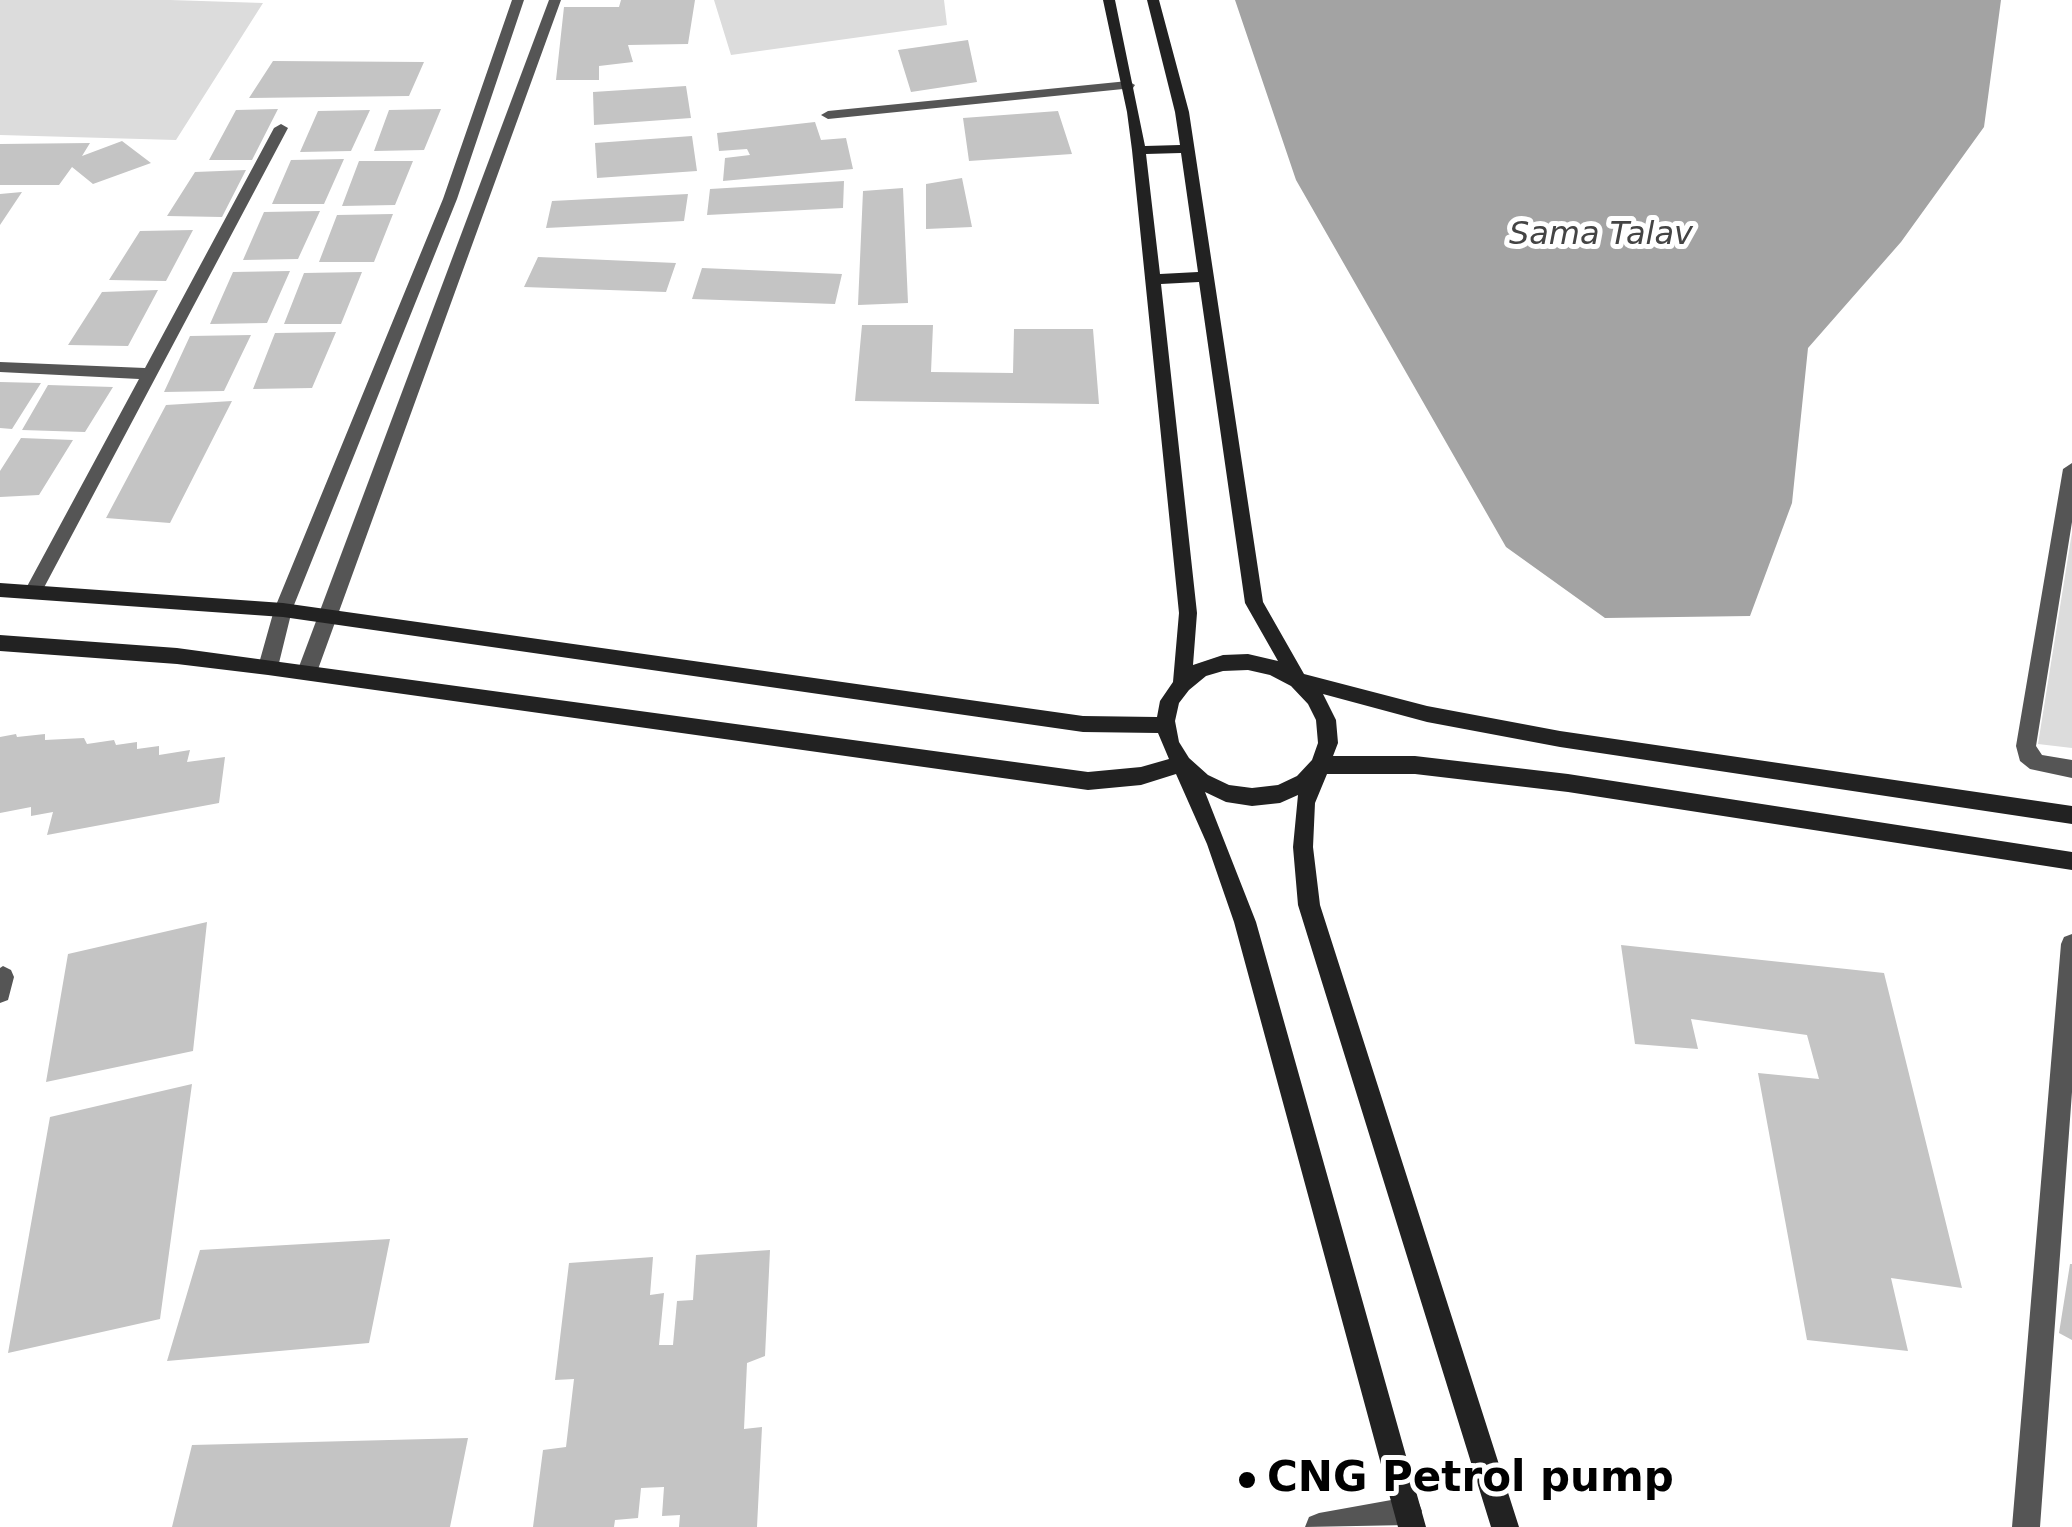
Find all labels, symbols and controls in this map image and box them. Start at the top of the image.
water label: Sama Talav [1509,217,1693,255]
place label: CNG Petrol pump [1267,1455,1674,1505]
marker: CNG Petrol pump [1236,1469,1258,1491]

